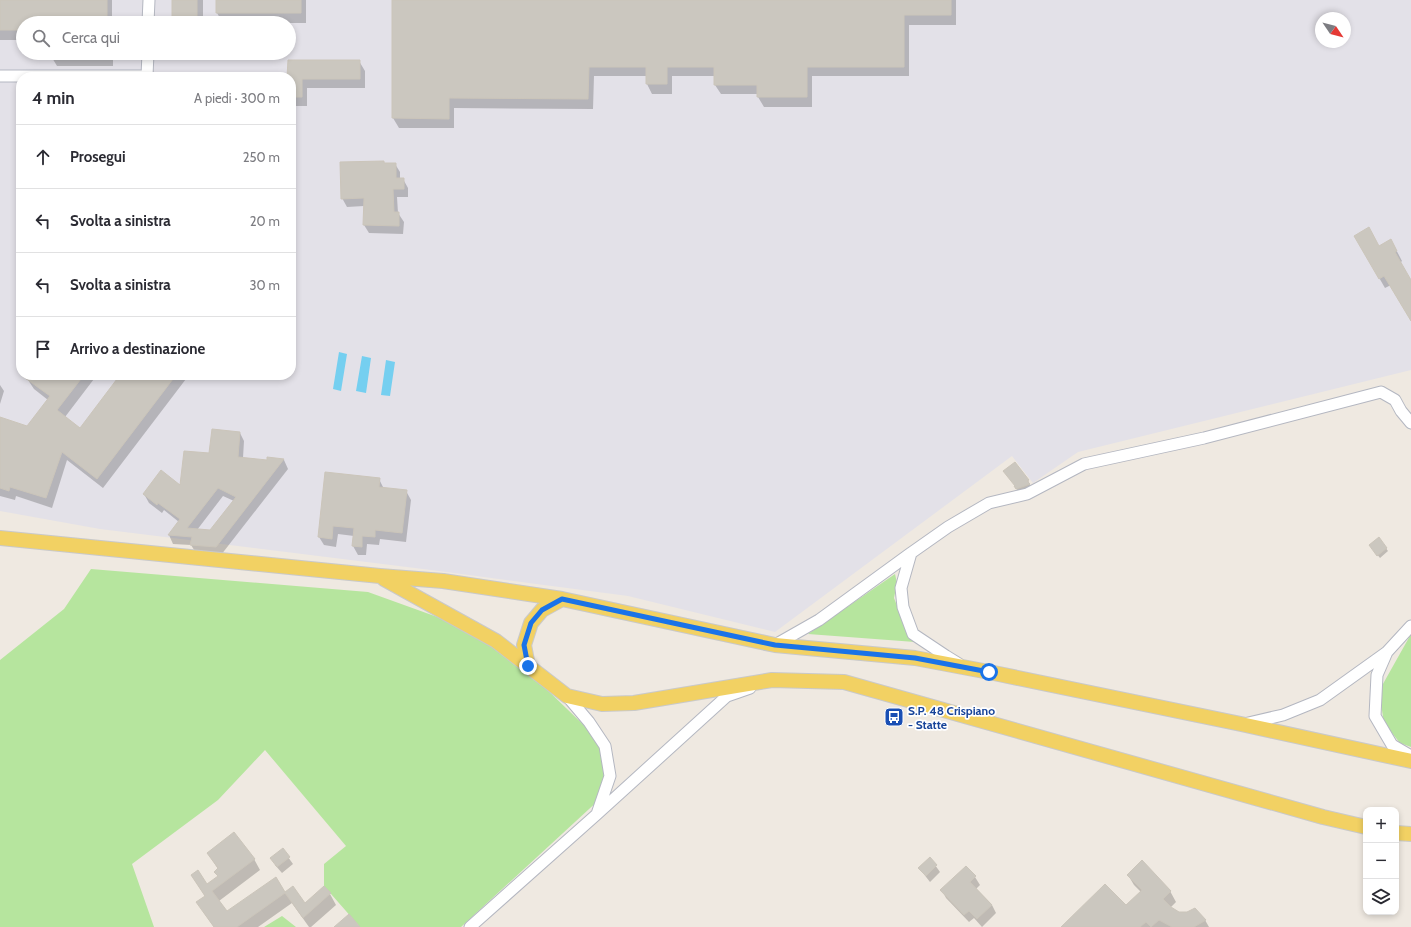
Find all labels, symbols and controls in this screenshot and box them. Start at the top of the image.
north arrow [1315,12,1351,48]
search box [16,16,296,60]
icon: search [30,27,52,49]
text: Cerca qui [62,29,120,47]
text: 4 min [32,88,75,108]
text: A piedi · 300 m [194,90,280,106]
icon: ahead [32,146,54,168]
text: Prosegui [70,148,126,166]
text: 250 m [243,149,280,165]
icon: left [32,210,54,232]
text: Svolta a sinistra [70,212,171,230]
text: 20 m [250,213,280,229]
icon: left [32,274,54,296]
text: Svolta a sinistra [70,276,171,294]
text: 30 m [250,277,280,293]
icon: arrive [32,338,54,360]
text: Arrivo a destinazione [70,340,205,358]
route end [519,657,537,675]
route start [980,663,998,681]
place label: S.P. 48 Crispiano - Statte [908,703,995,732]
bus stop icon: S.P. 48 Crispiano - Statte [883,706,905,728]
map controls [1363,807,1399,915]
button: + [1363,807,1399,843]
button: − [1363,843,1399,879]
button: layers [1363,879,1399,915]

